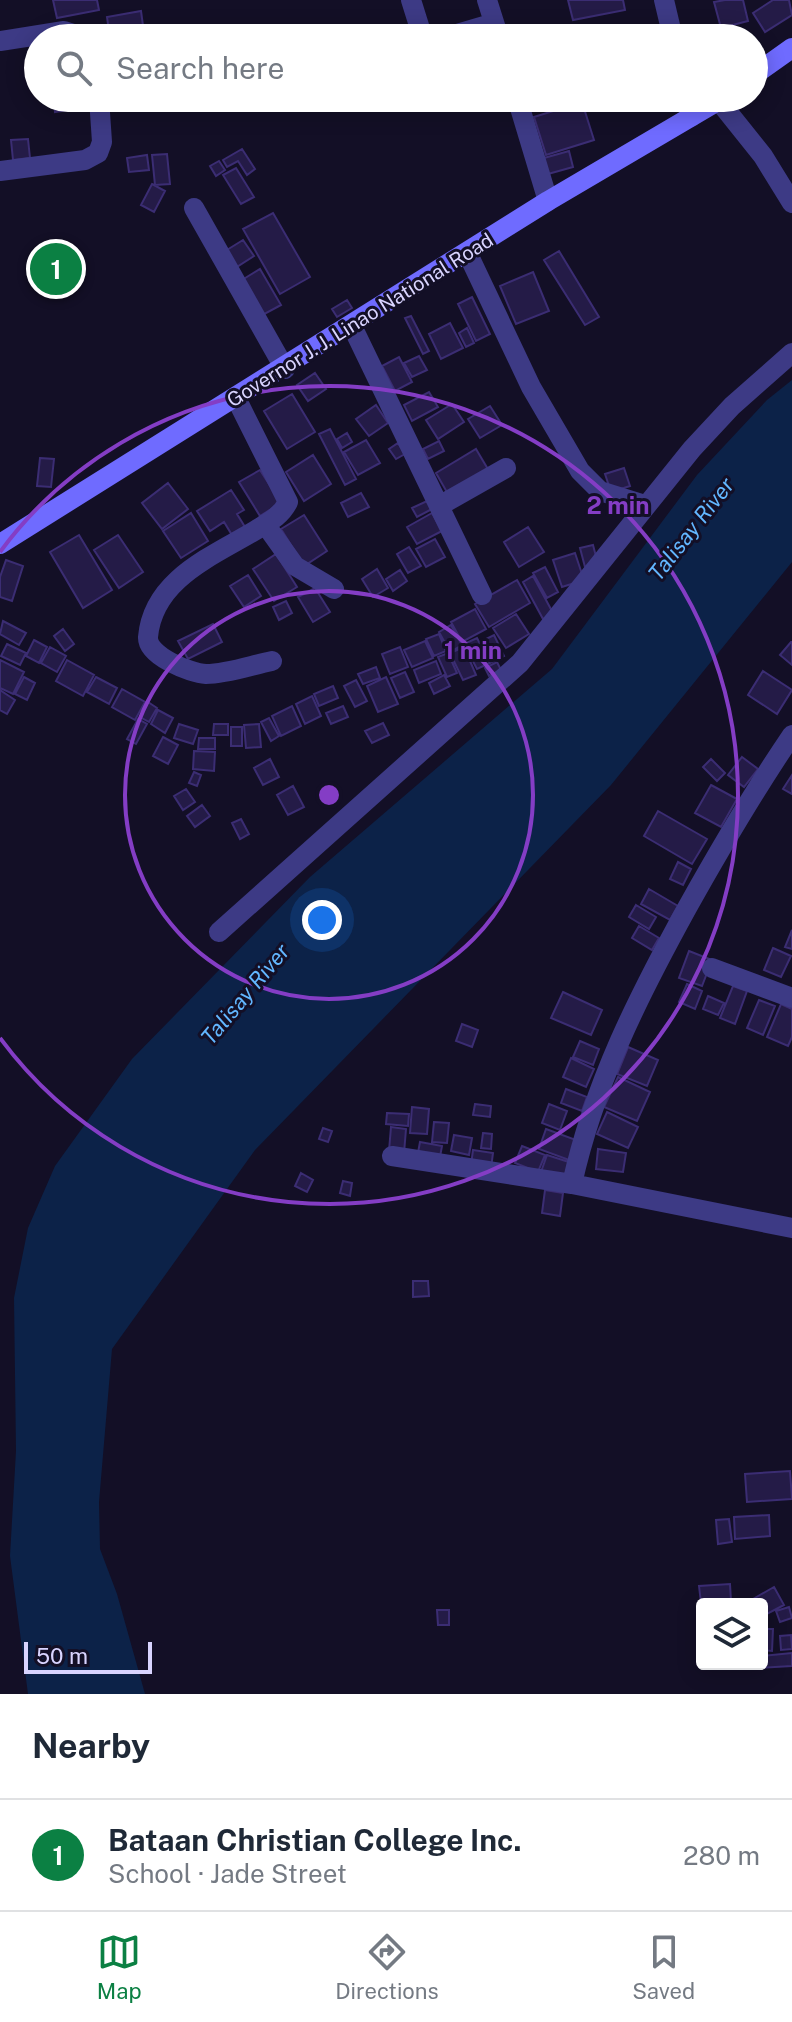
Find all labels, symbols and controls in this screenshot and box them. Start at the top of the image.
search box [24,24,768,112]
icon: search [52,46,96,90]
text: Search here [116,50,284,86]
street label: Governor J. J. Linao National Road [222,228,498,412]
pin: 1 [30,239,82,299]
water label: Talisay River [643,472,740,586]
text: 2 min [587,491,649,519]
text: 1 min [444,636,502,664]
centre of rings [315,781,343,809]
your location [302,900,342,940]
water label: Talisay River [195,938,295,1050]
map controls [696,1598,768,1670]
button: layers [696,1598,768,1670]
scale bar [24,1638,152,1674]
text: 50 m [36,1643,88,1669]
text: Nearby [32,1726,150,1766]
text: Bataan Christian College Inc. [108,1822,522,1858]
text: 1 [52,1840,64,1871]
text: 280 m [683,1840,760,1871]
text: School · Jade Street [108,1858,347,1889]
tab: Map [97,1930,142,2004]
tab: Directions [335,1930,439,2004]
tab: Saved [632,1930,695,2004]

